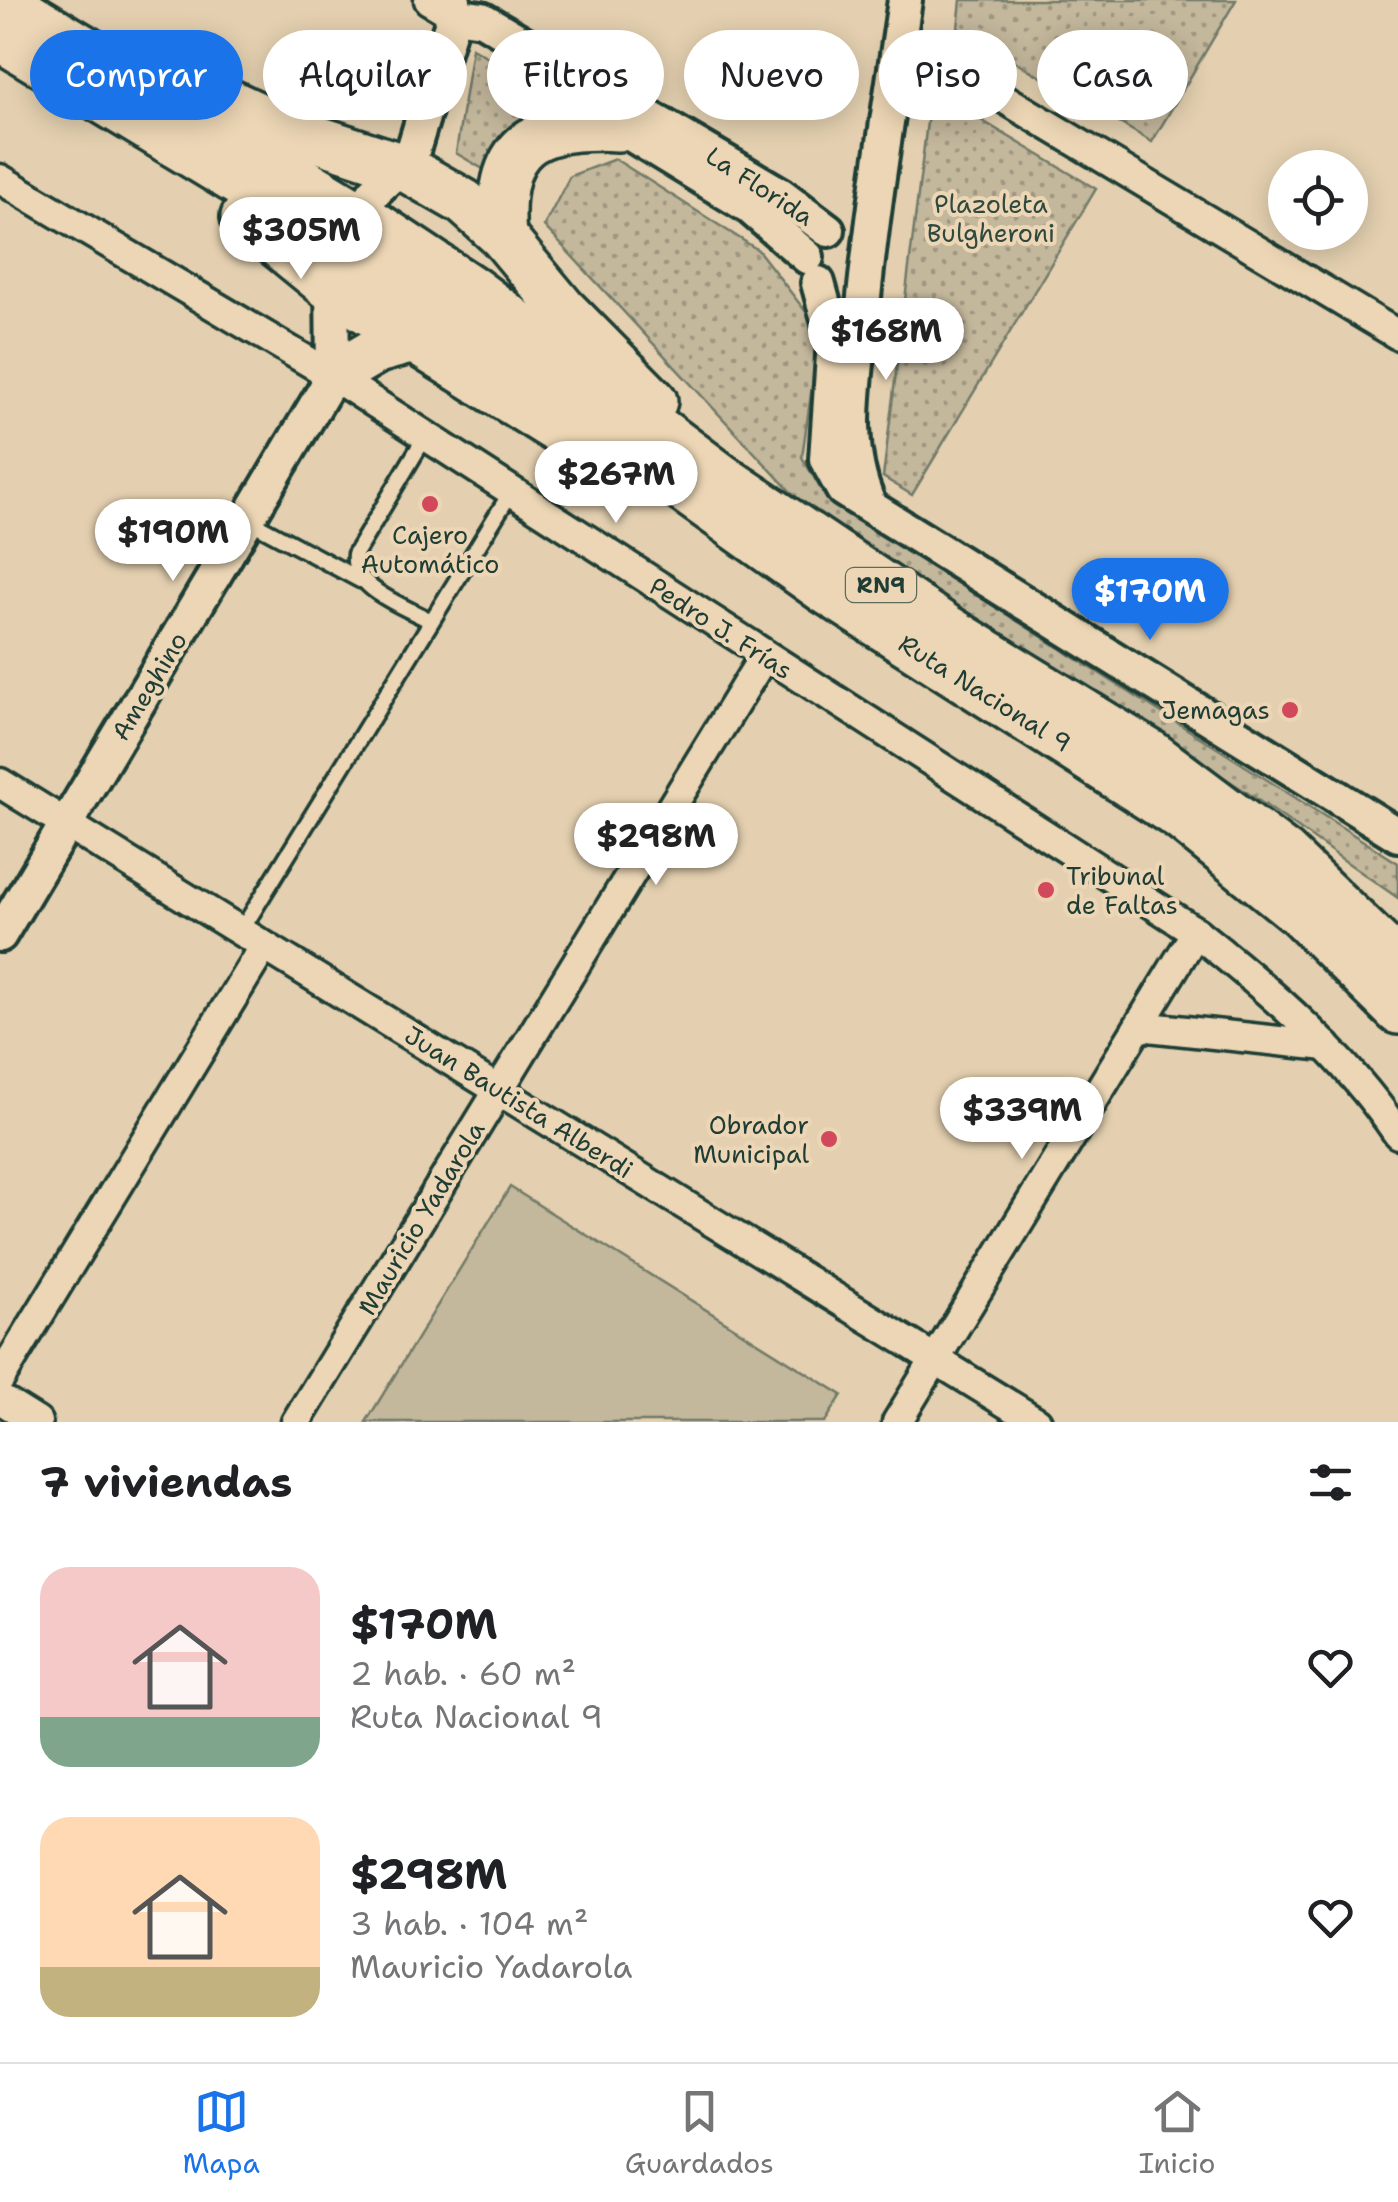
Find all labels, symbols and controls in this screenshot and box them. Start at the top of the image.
chip: Comprar [30,30,243,120]
chip: Alquilar [263,30,467,120]
chip: Filtros [487,30,664,120]
chip: Nuevo [684,30,859,120]
chip: Piso [879,30,1017,120]
chip: Casa [1037,30,1188,120]
street label: La Florida [699,138,821,234]
map controls [1268,150,1368,250]
button: locate [1268,150,1368,250]
park label: Plazoleta Bulgheroni [927,187,1055,250]
pin: $305M [231,197,371,282]
text: $305M [241,208,361,251]
pin: $168M [816,298,956,383]
text: $168M [830,309,942,352]
pin: $267M [546,441,686,526]
text: $267M [557,452,675,495]
marker: Cajero Automático [419,493,441,515]
pin: $190M [103,499,243,584]
text: $190M [117,510,229,553]
place label: Cajero Automático [361,518,499,581]
pin: $170M [1080,558,1220,643]
road number: RN9 [846,568,916,602]
street label: Pedro J. Frías [643,569,799,687]
text: $170M [1094,569,1206,612]
street label: Ameghino [103,625,195,747]
street label: Ruta Nacional 9 [892,626,1078,760]
place label: Jemagas [1161,693,1270,727]
marker: Jemagas [1279,699,1301,721]
pin: $298M [586,803,726,888]
text: $298M [596,814,716,857]
place label: Tribunal de Faltas [1066,859,1178,922]
marker: Tribunal de Faltas [1035,879,1057,901]
street label: Juan Bautista Alberdi [398,1018,640,1186]
pin: $339M [952,1077,1092,1162]
text: $339M [962,1088,1082,1131]
place label: Obrador Municipal [693,1108,809,1171]
street label: Mauricio Yadarola [350,1114,493,1321]
marker: Obrador Municipal [818,1128,840,1150]
text: 7 viviendas [40,1454,292,1510]
icon: filters [1303,1455,1358,1510]
text: $170M [350,1596,498,1652]
icon: home [120,1607,240,1727]
icon: heart [1303,1640,1358,1695]
text: 2 hab. · 60 m² [350,1652,576,1695]
text: Ruta Nacional 9 [350,1695,603,1738]
text: $298M [350,1846,508,1902]
icon: home [120,1857,240,1977]
icon: heart [1303,1890,1358,1945]
text: 3 hab. · 104 m² [350,1902,588,1945]
text: Mauricio Yadarola [350,1945,632,1988]
tab: Mapa [182,2084,260,2182]
tab: Guardados [625,2084,774,2182]
tab: Inicio [1139,2084,1216,2182]

